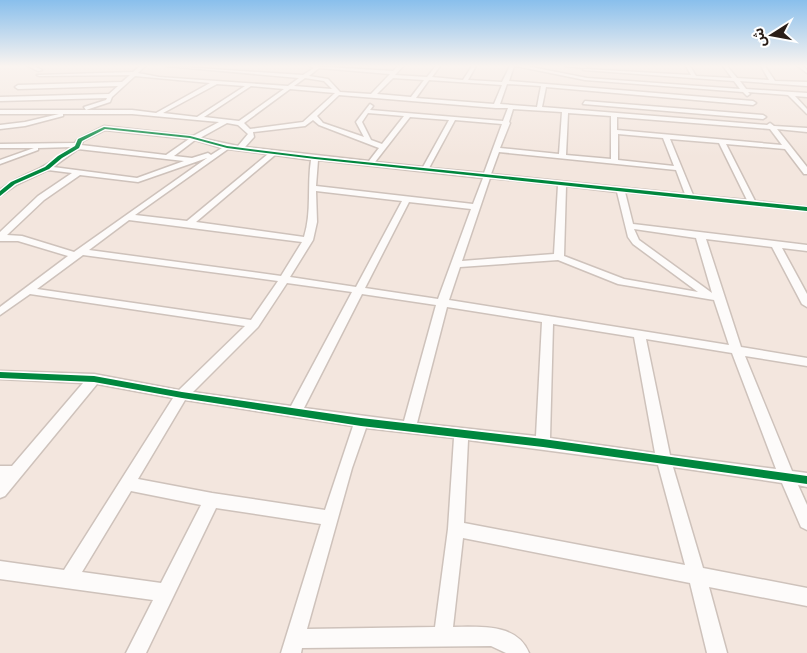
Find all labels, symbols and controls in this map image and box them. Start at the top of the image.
north arrow [747,10,797,60]
text: ش [749,26,770,49]

